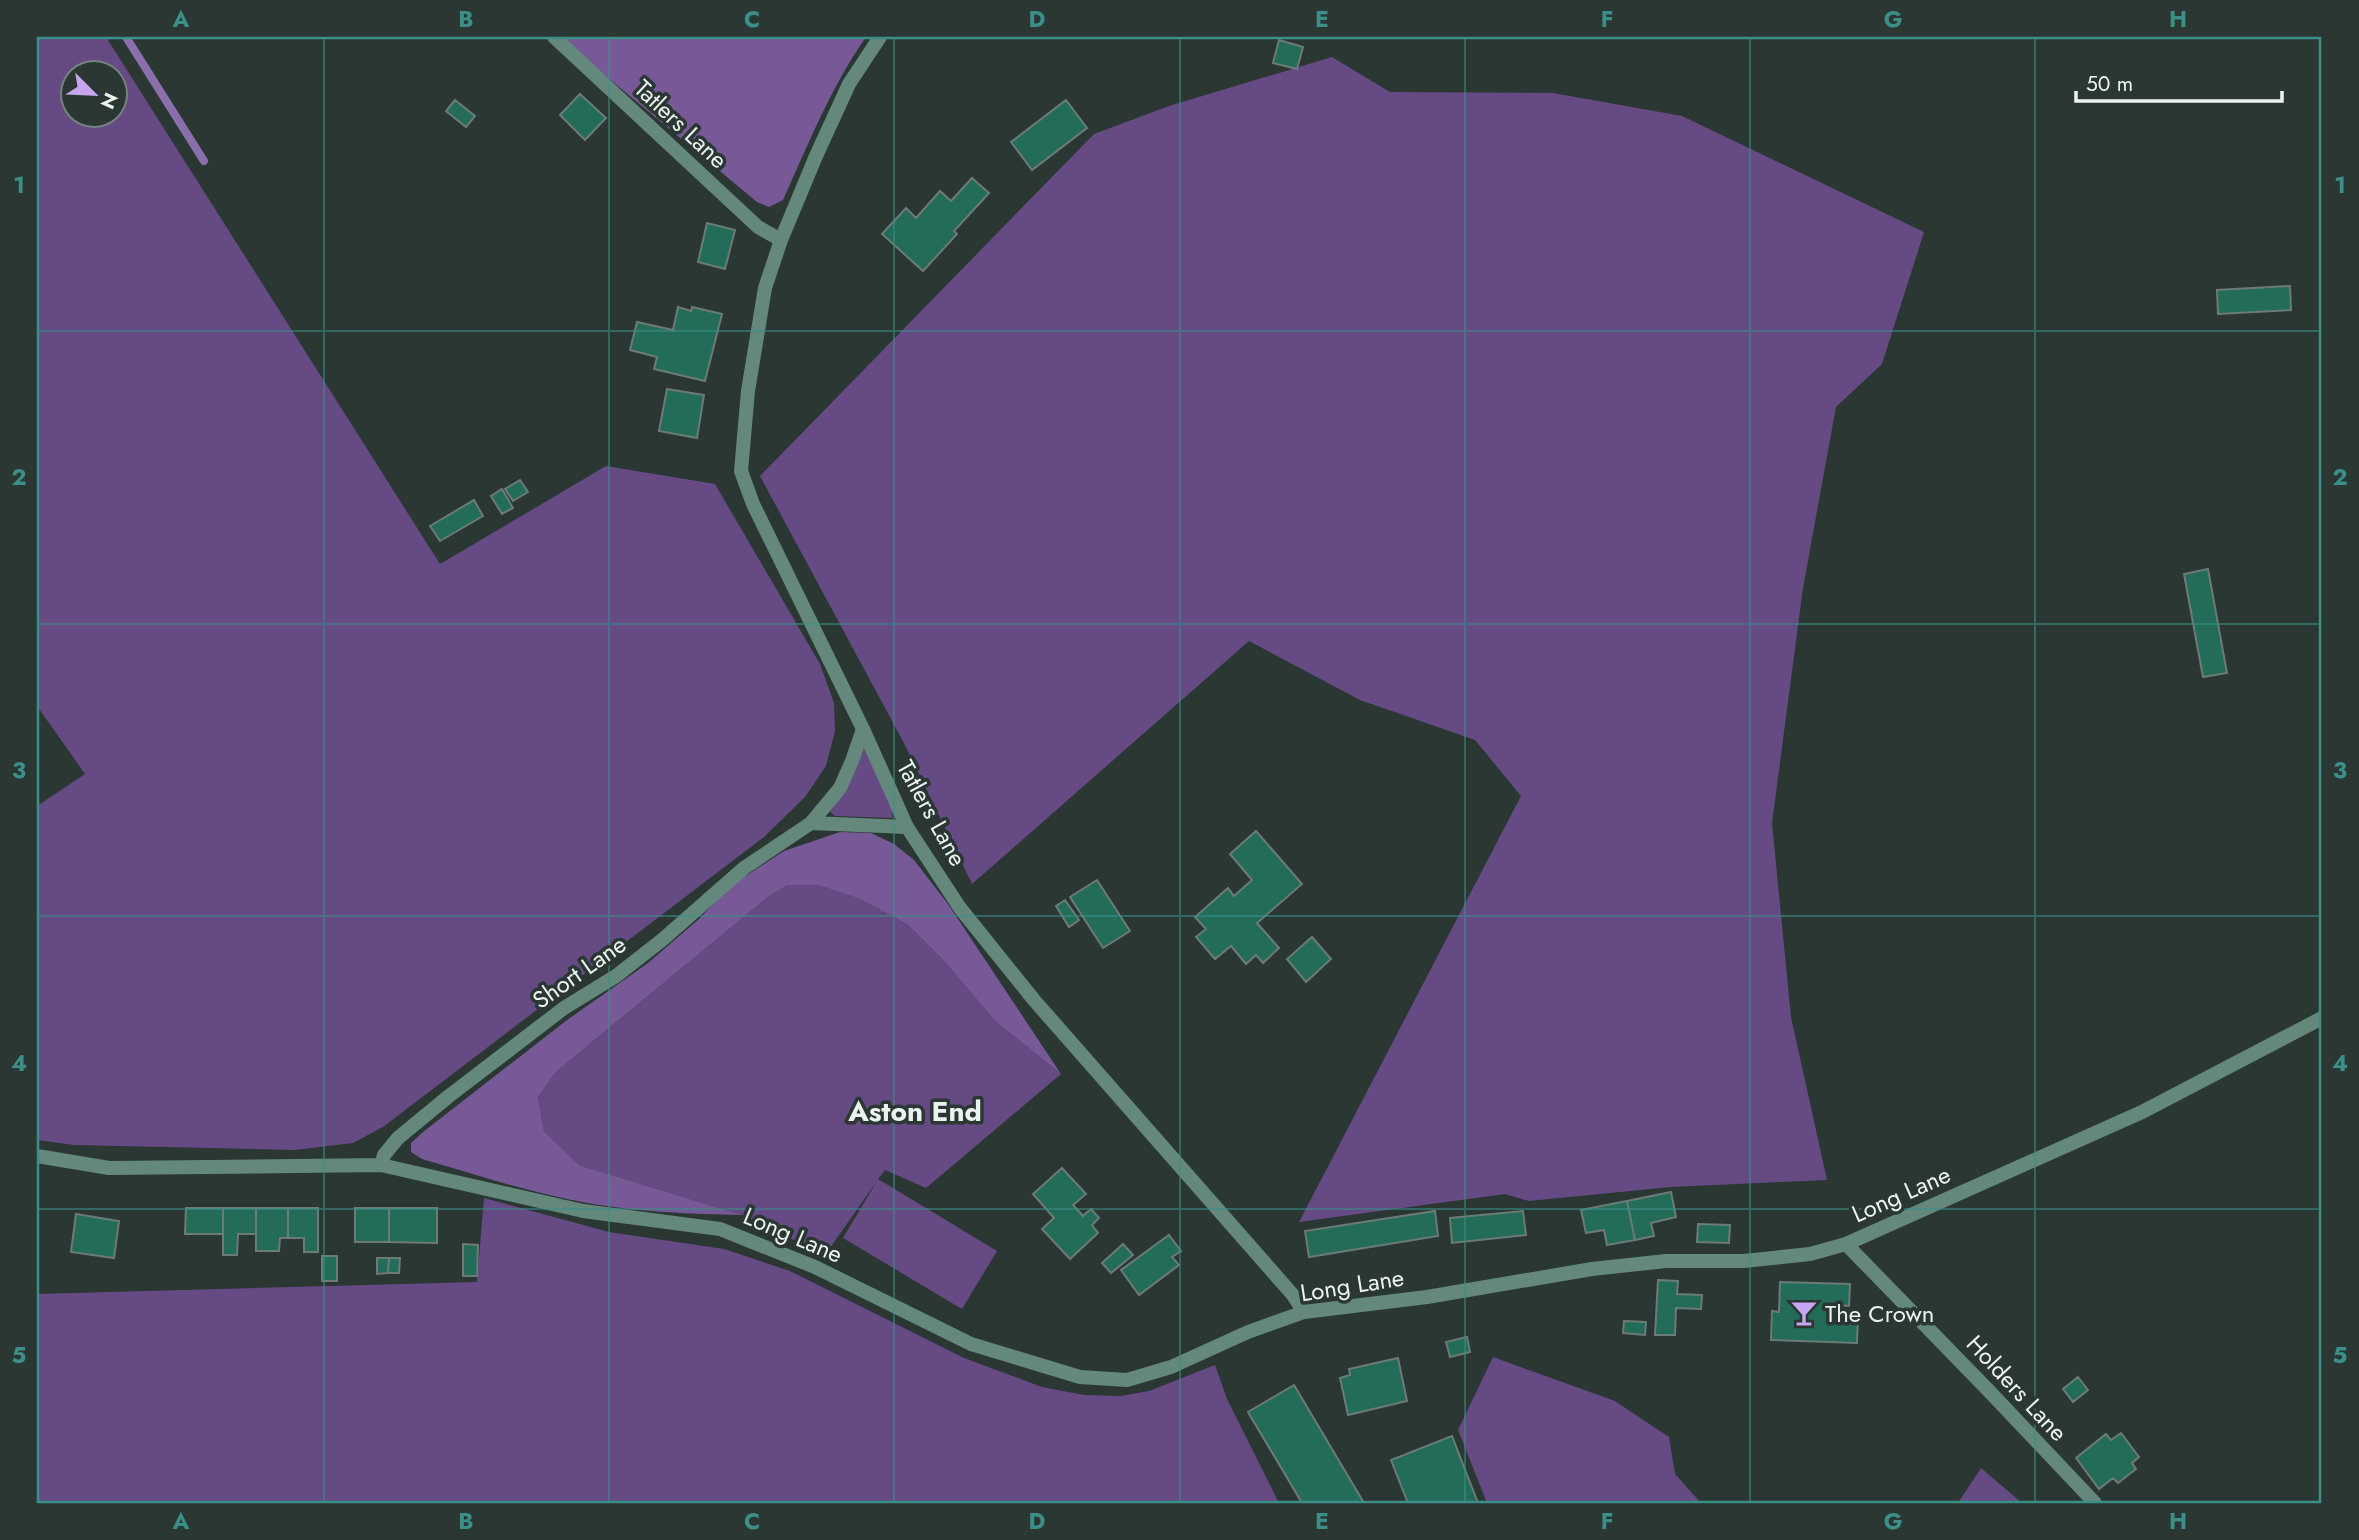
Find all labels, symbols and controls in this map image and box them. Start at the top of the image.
text: A [172,2,190,36]
text: B [458,2,474,36]
text: C [744,2,760,36]
text: D [1029,2,1046,36]
text: E [1315,2,1329,36]
text: F [1601,2,1613,36]
text: G [1884,2,1902,36]
text: H [2169,2,2187,36]
north arrow [60,60,130,130]
scale bar [2076,60,2282,104]
text: 50 m [2086,69,2133,99]
street label: Tatlers Lane [627,72,735,176]
text: N [94,88,124,113]
text: 1 [13,168,25,202]
text: 1 [2334,168,2346,202]
text: 2 [11,460,27,494]
text: 2 [2332,460,2348,494]
text: 3 [12,753,26,787]
text: 3 [2333,753,2347,787]
street label: Tatlers Lane [888,754,976,872]
street label: Short Lane [525,927,633,1017]
text: 4 [11,1046,27,1080]
text: 4 [2332,1046,2348,1080]
district label: Aston End [847,1091,982,1132]
street label: Long Lane [1846,1157,1956,1231]
street label: Long Lane [738,1198,848,1272]
street label: Long Lane [1298,1260,1406,1310]
place label: The Crown [1825,1296,1934,1331]
bar icon: The Crown [1789,1298,1819,1328]
street label: Holders Lane [1958,1327,2076,1449]
text: 5 [12,1338,26,1372]
text: 5 [2333,1338,2347,1372]
text: A [172,1504,190,1538]
text: B [458,1504,474,1538]
text: C [744,1504,760,1538]
text: D [1029,1504,1046,1538]
text: E [1315,1504,1329,1538]
text: F [1601,1504,1613,1538]
text: G [1884,1504,1902,1538]
text: H [2169,1504,2187,1538]

